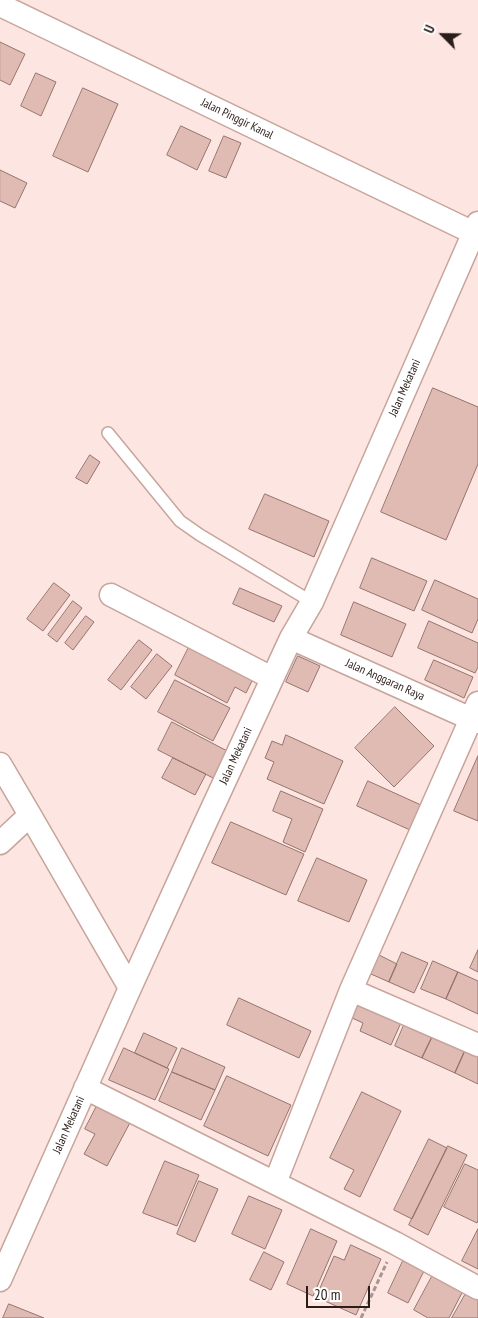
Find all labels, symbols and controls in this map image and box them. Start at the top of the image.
north arrow [418,10,468,60]
text: U [419,22,439,36]
street label: Jalan Pinggir Kanal [199,95,275,143]
street label: Jalan Mekatani [386,357,424,419]
street label: Jalan Anggaran Raya [343,656,427,704]
street label: Jalan Mekatani [217,725,255,787]
street label: Jalan Mekatani [50,1094,88,1156]
scale bar [308,1276,372,1308]
text: 20 m [314,1285,340,1304]

